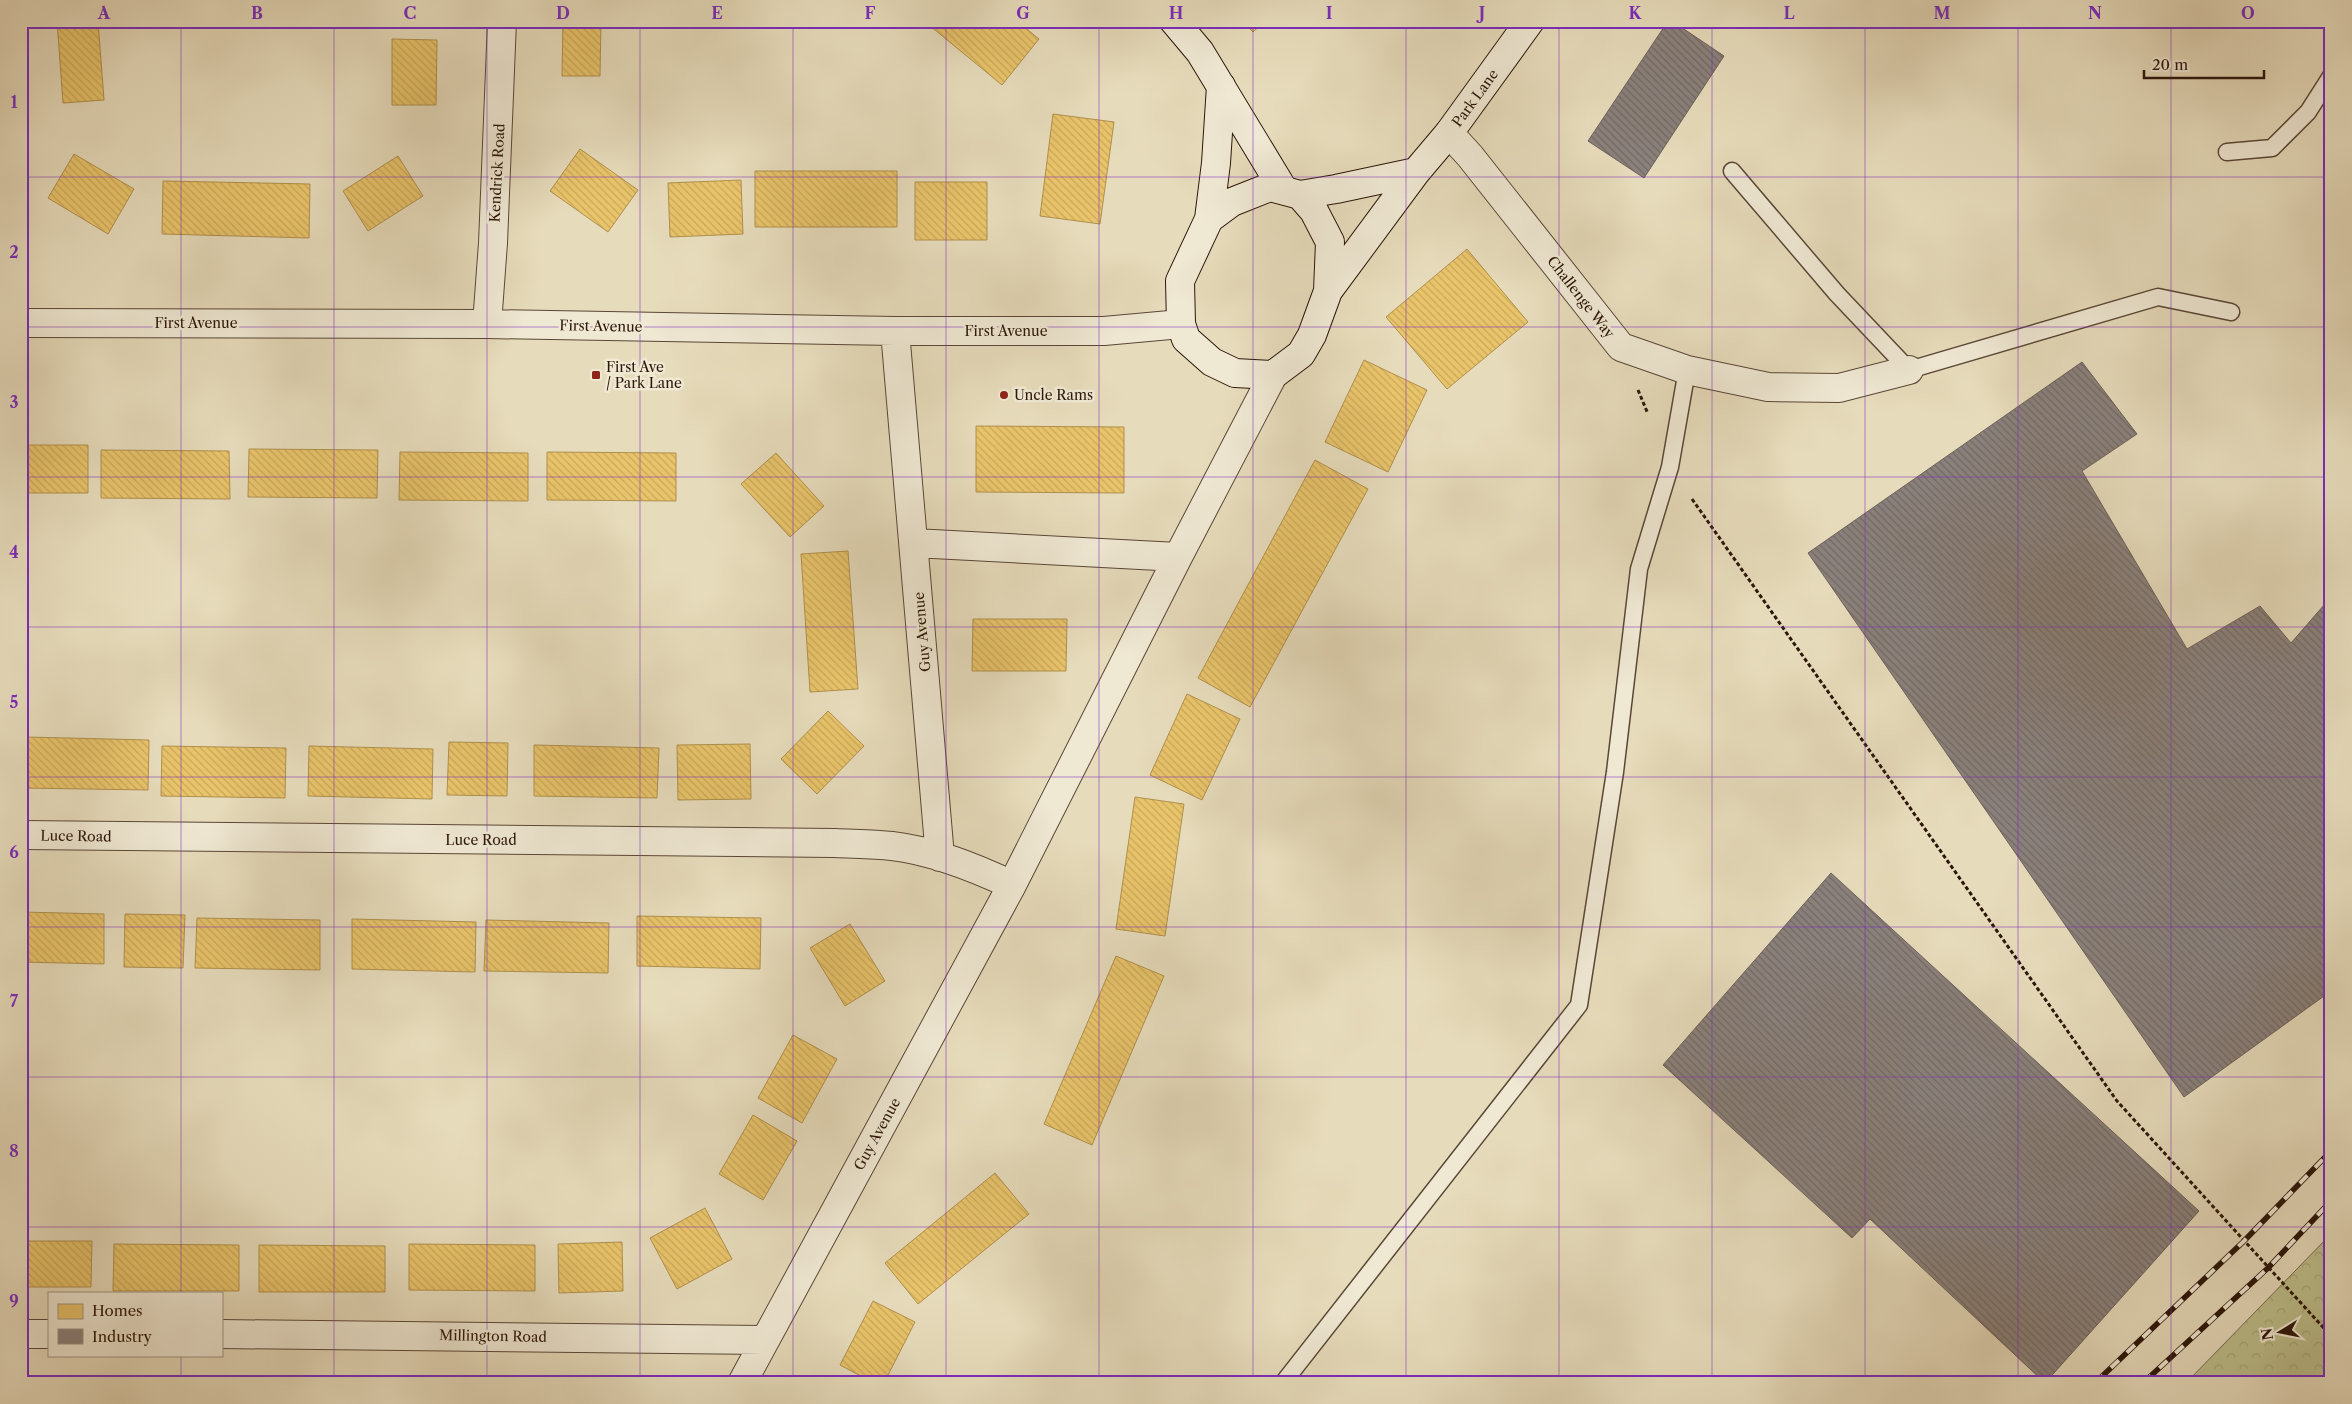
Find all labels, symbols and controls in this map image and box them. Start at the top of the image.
text: A [97,3,111,23]
text: B [251,3,263,23]
text: C [404,3,416,23]
text: D [556,3,570,23]
text: E [711,3,723,23]
text: F [865,3,876,23]
text: G [1016,3,1030,23]
text: H [1169,3,1183,23]
text: I [1326,3,1333,23]
text: J [1476,3,1485,23]
text: K [1629,3,1643,23]
text: L [1783,3,1795,23]
text: M [1934,3,1951,23]
text: N [2088,3,2102,23]
text: O [2241,3,2255,23]
scale bar [2144,48,2264,80]
text: 20 m [2152,55,2188,74]
street label: Park Lane [1448,65,1502,130]
text: 1 [10,92,18,112]
street label: Kendrick Road [485,122,509,223]
text: 2 [9,242,19,262]
street label: Challenge Way [1543,252,1619,342]
street label: First Avenue [154,314,238,332]
street label: First Avenue [559,316,643,336]
street label: First Avenue [964,322,1048,340]
place label: First Ave / Park Lane [606,358,682,392]
marker: First Ave / Park Lane [590,369,602,381]
place label: Uncle Rams [1014,386,1093,404]
marker: Uncle Rams [998,389,1010,401]
text: 3 [9,392,19,412]
text: 4 [9,542,19,562]
street label: Guy Avenue [910,591,934,673]
text: 5 [10,692,19,712]
street label: Luce Road [40,826,112,846]
street label: Luce Road [445,831,517,849]
text: 6 [9,842,19,862]
text: 7 [10,991,19,1011]
street label: Guy Avenue [850,1094,904,1173]
text: 8 [9,1141,19,1161]
text: 9 [9,1291,19,1311]
legend [48,1292,222,1356]
text: Homes [92,1301,143,1320]
north arrow [2254,1306,2304,1356]
street label: Millington Road [439,1326,548,1346]
text: Industry [92,1327,152,1346]
text: N [2257,1327,2277,1342]

